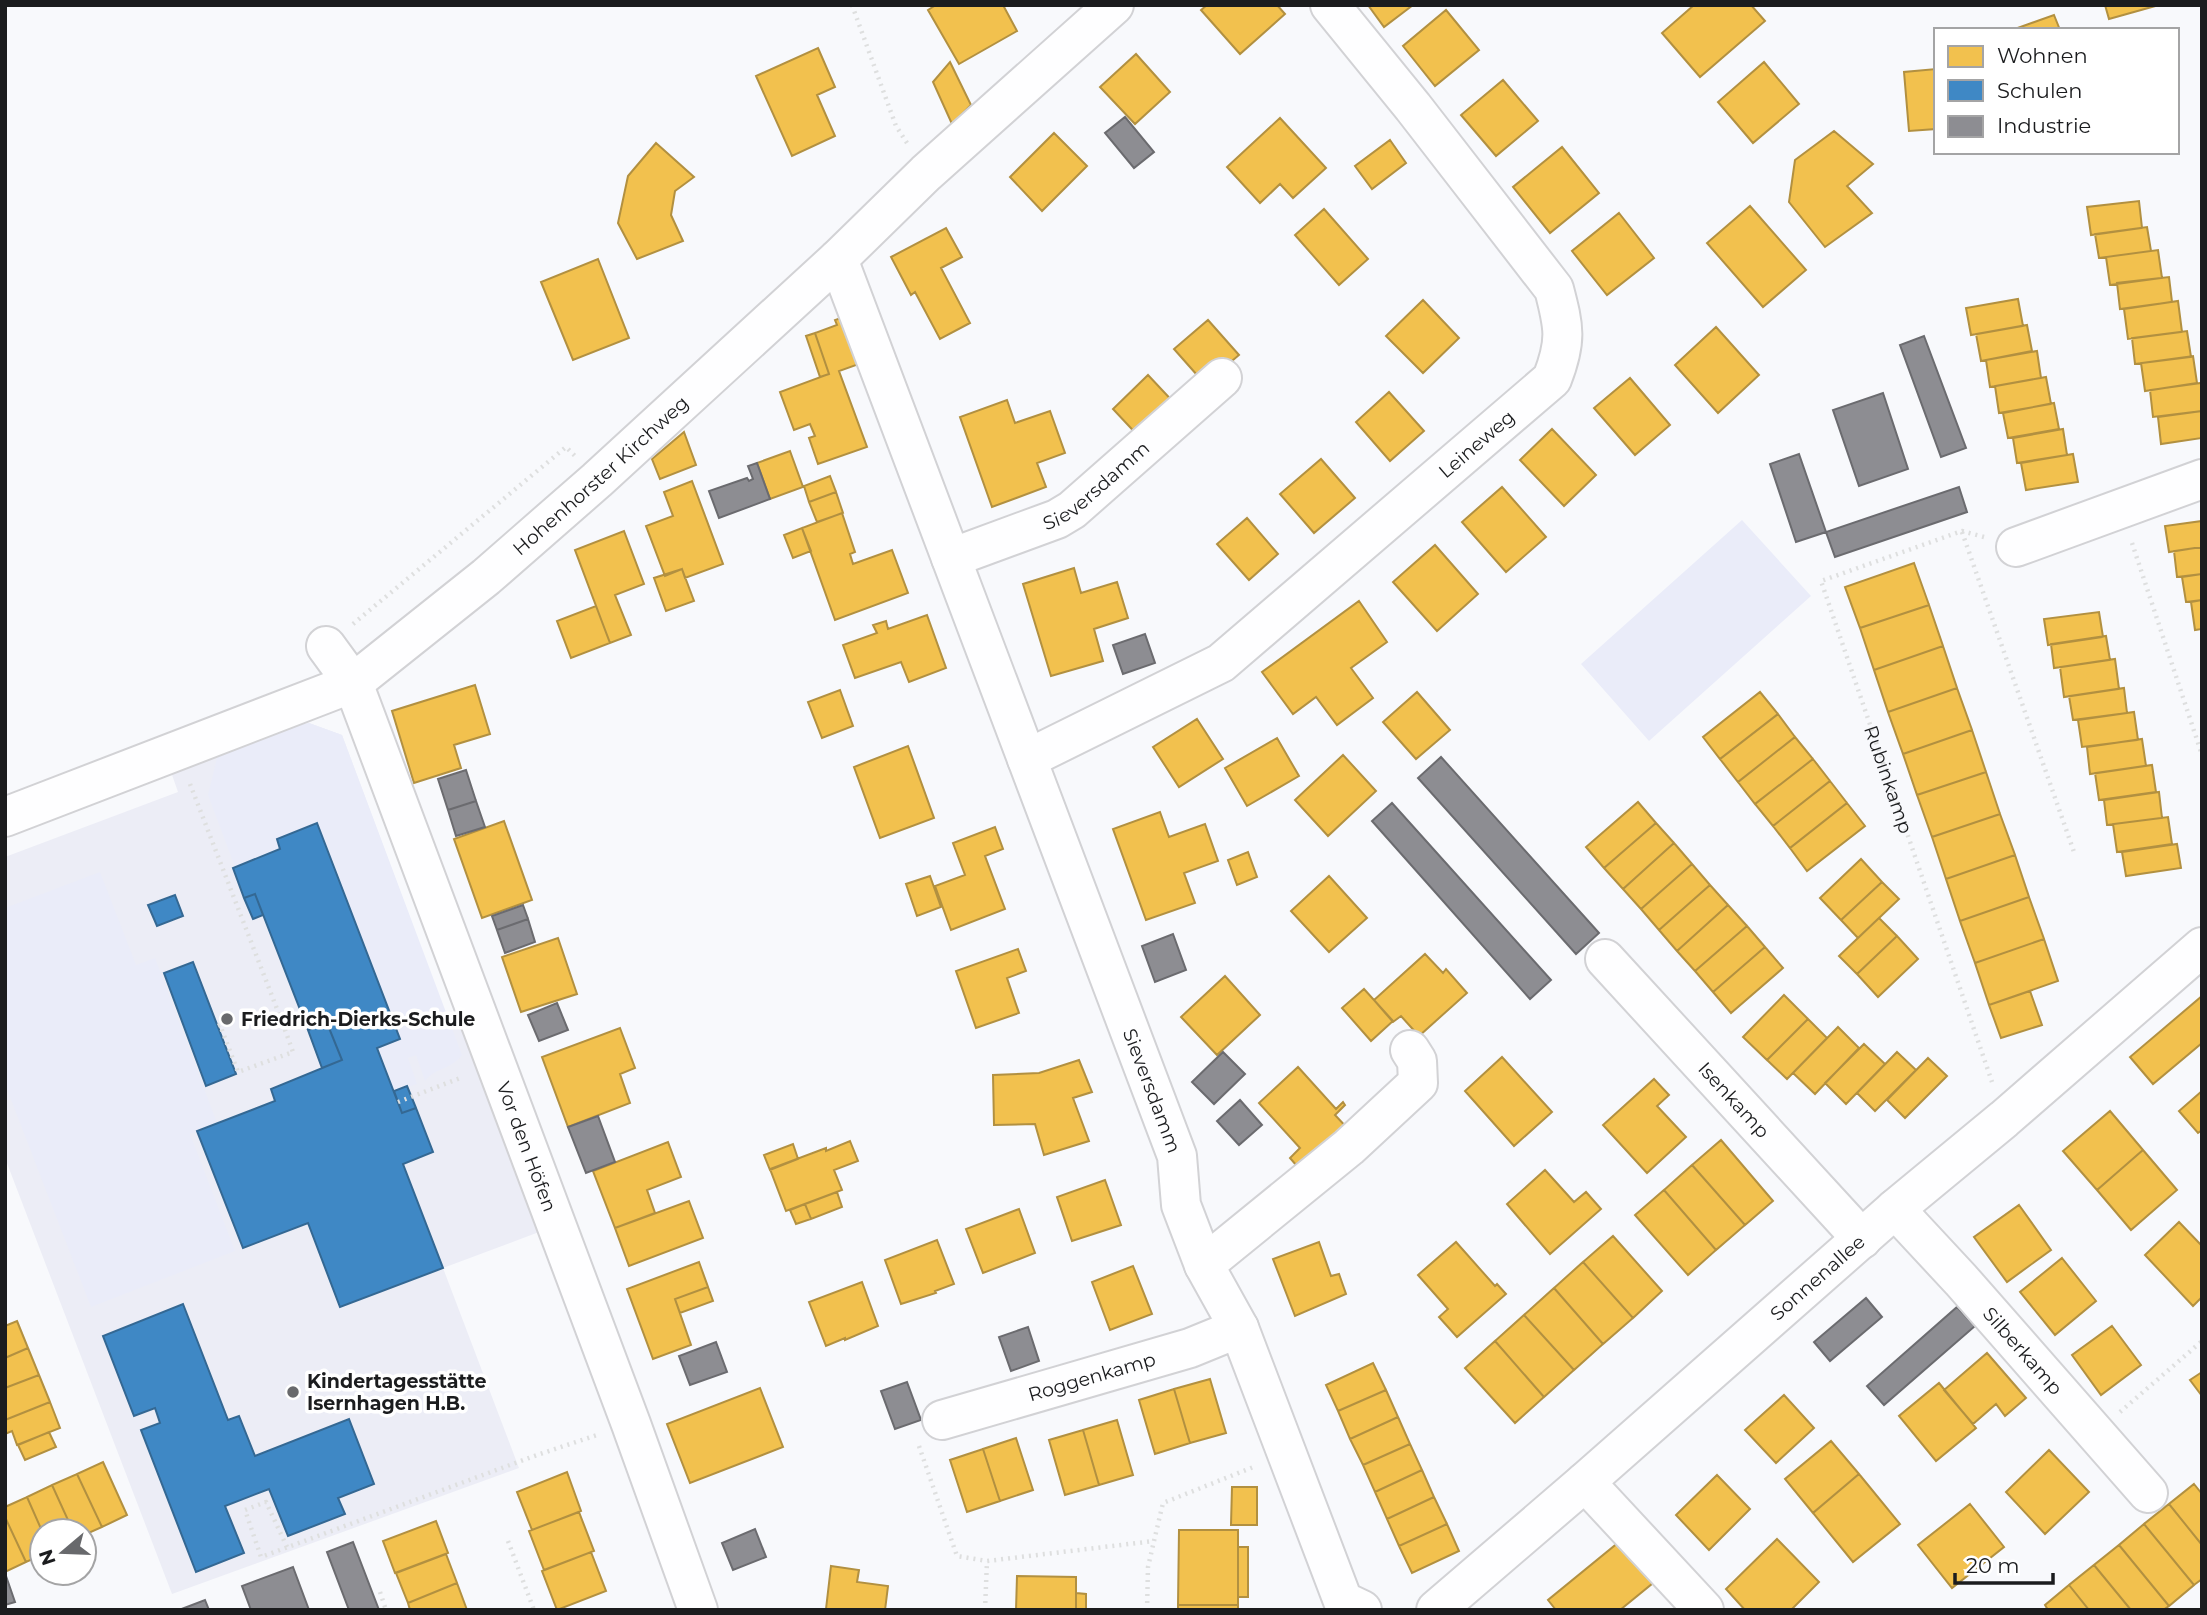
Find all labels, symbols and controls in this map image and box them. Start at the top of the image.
legend [1934,28,2179,154]
text: Wohnen [1997,43,2088,68]
text: Schulen [1997,78,2082,103]
text: Industrie [1997,113,2091,138]
street label: Hohenhorster Kirchweg [508,391,693,560]
street label: Leineweg [1434,405,1519,483]
street label: Sieversdamm [1040,436,1154,535]
street label: Rubinkamp [1859,722,1917,837]
place label: Friedrich-Dierks-Schule [241,1008,475,1031]
marker: Friedrich-Dierks-Schule [219,1011,235,1027]
street label: Sieversdamm [1118,1025,1186,1156]
street label: Isenkamp [1693,1057,1774,1143]
street label: Vor den Höfen [492,1079,561,1215]
street label: Sonnenallee [1766,1230,1870,1325]
street label: Silberkamp [1978,1302,2067,1400]
street label: Roggenkamp [1026,1348,1158,1406]
place label: Kindertagesstätte Isernhagen H.B. [307,1370,486,1415]
marker: Kindertagesstätte Isernhagen H.B. [285,1384,301,1400]
north arrow [28,1517,98,1587]
scale bar [1955,1542,2053,1586]
text: N [34,1546,61,1568]
text: 20 m [1966,1553,2020,1578]

